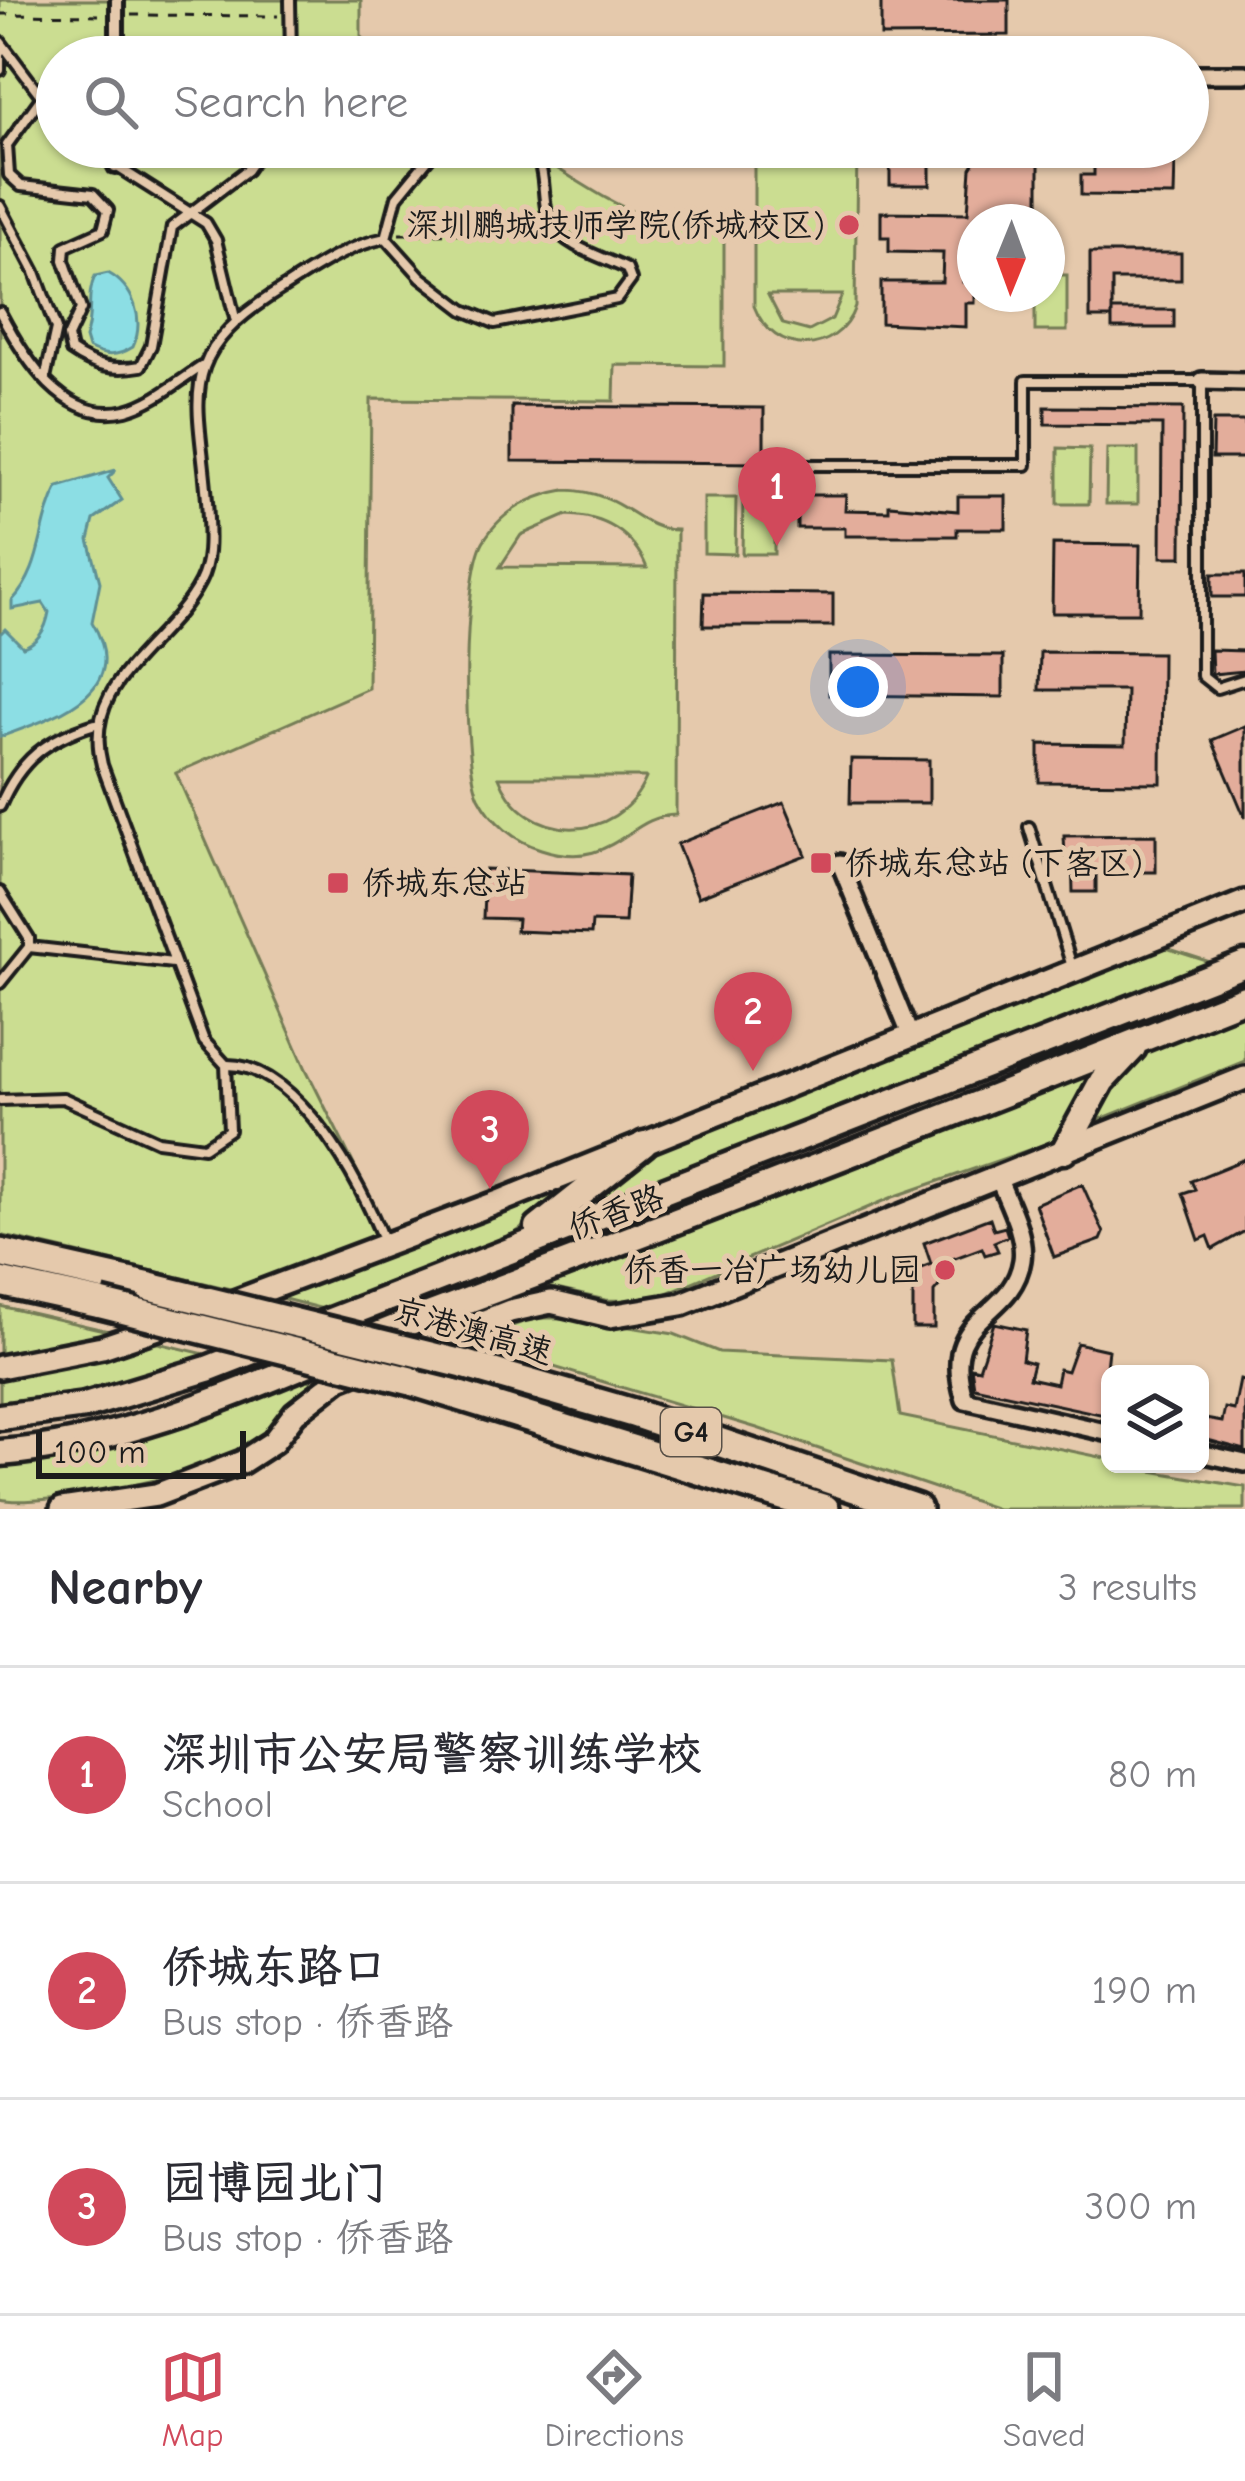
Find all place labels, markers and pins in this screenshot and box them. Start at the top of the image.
place label: 深圳鹏城技师学院(侨城校区) [406,206,825,244]
marker: 深圳鹏城技师学院(侨城校区) [836,212,862,238]
pin: 1 [738,447,816,546]
place label: 侨城东总站 (下客区) [845,844,1143,882]
marker: 侨城东总站 (下客区) [808,850,834,876]
place label: 侨城东总站 [362,864,527,902]
marker: 侨城东总站 [325,870,351,896]
pin: 2 [714,972,792,1071]
pin: 3 [451,1090,529,1189]
place label: 侨香一冶广场幼儿园 [624,1251,921,1289]
marker: 侨香一冶广场幼儿园 [932,1257,958,1283]

